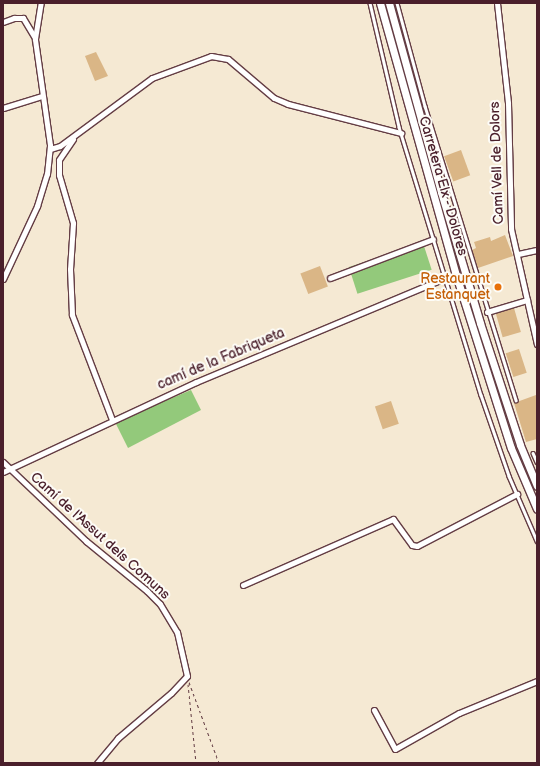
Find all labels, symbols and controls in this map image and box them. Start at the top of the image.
street label: Camí Vell de Dolors [486,101,508,225]
street label: Carretera Elx - Dolores [415,114,471,258]
place label: Restaurant Estanquet [420,271,490,304]
marker: Restaurant Estanquet [493,282,503,292]
street label: camí de la Fabriqueta [155,324,287,394]
street label: Camí de l'Assut dels Comuns [27,469,173,603]

